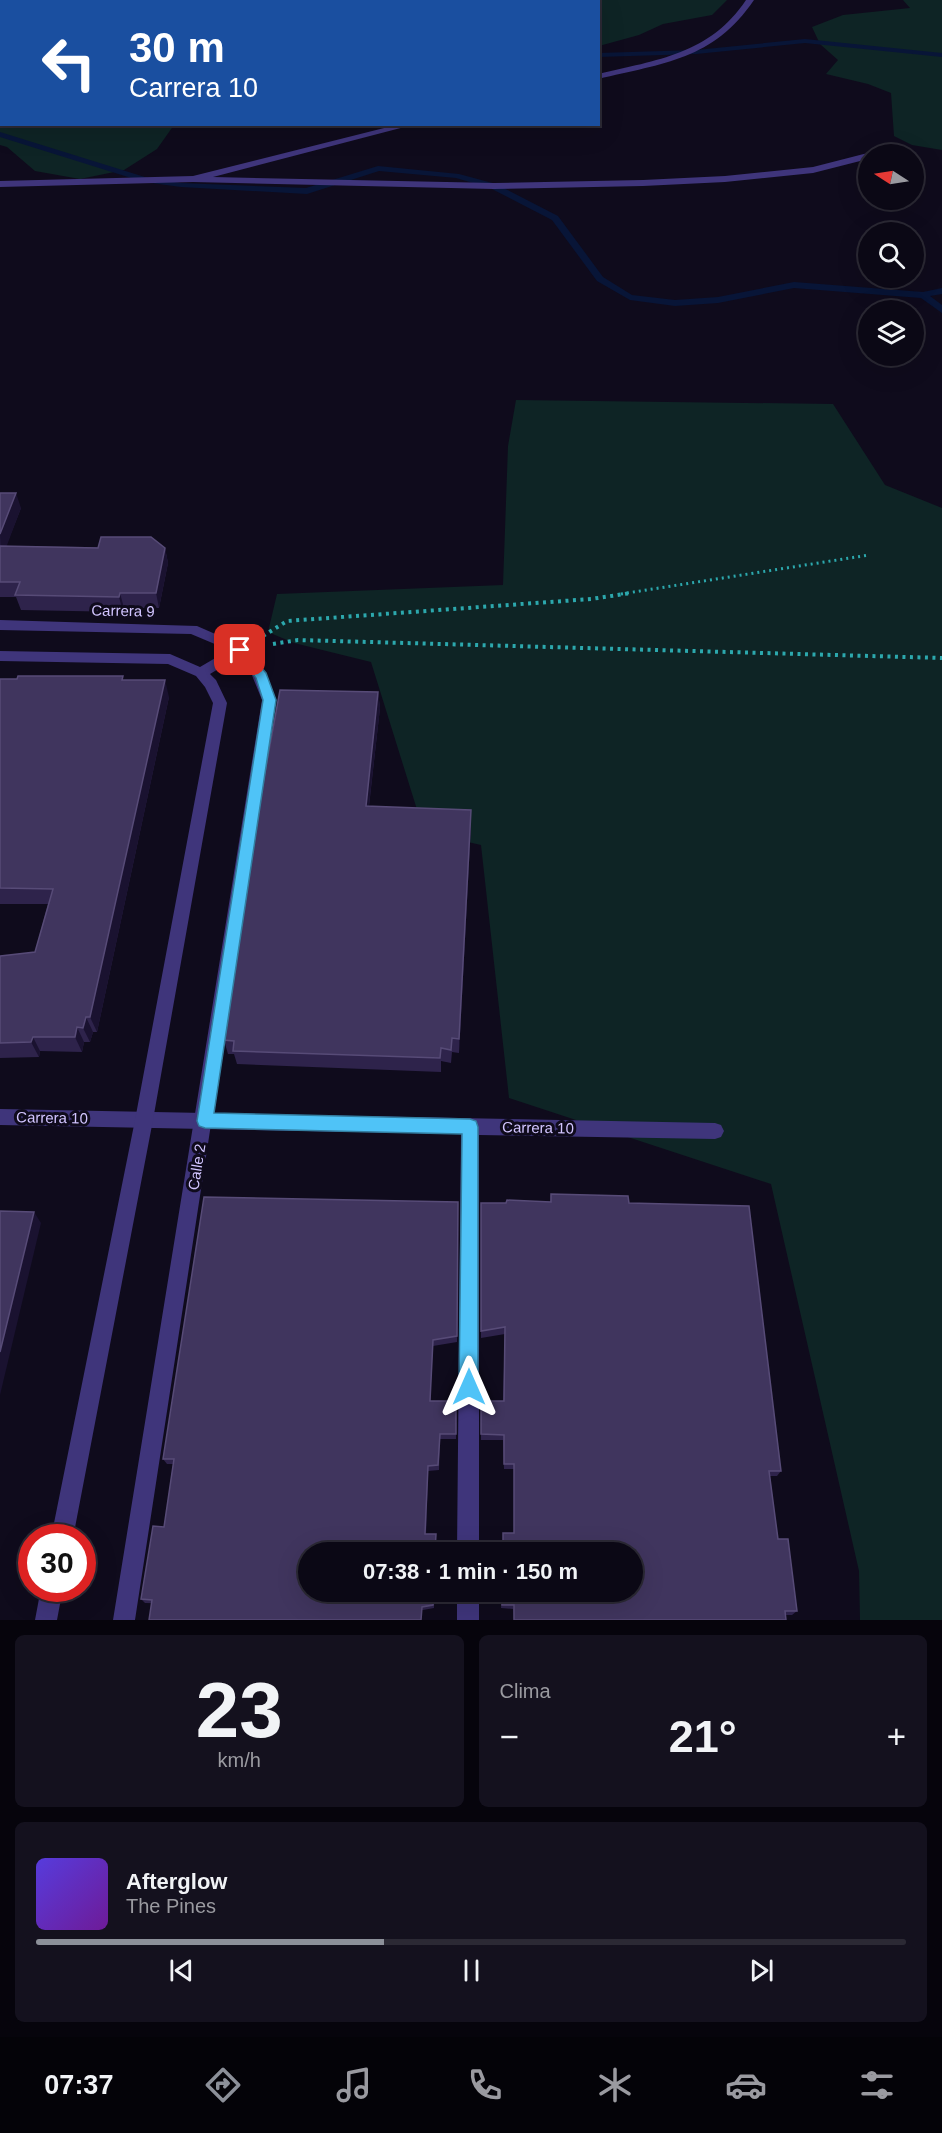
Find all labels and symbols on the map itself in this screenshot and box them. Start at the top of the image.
north arrow [858,144,924,210]
street label: Carrera 9 [91,601,155,620]
pin [214,624,265,675]
street label: Carrera 10 [16,1108,88,1127]
street label: Carrera 10 [502,1118,574,1137]
street label: Calle 2 [184,1143,209,1191]
position arrow [437,1355,501,1419]
speed limit sign: 30 [18,1524,96,1602]

